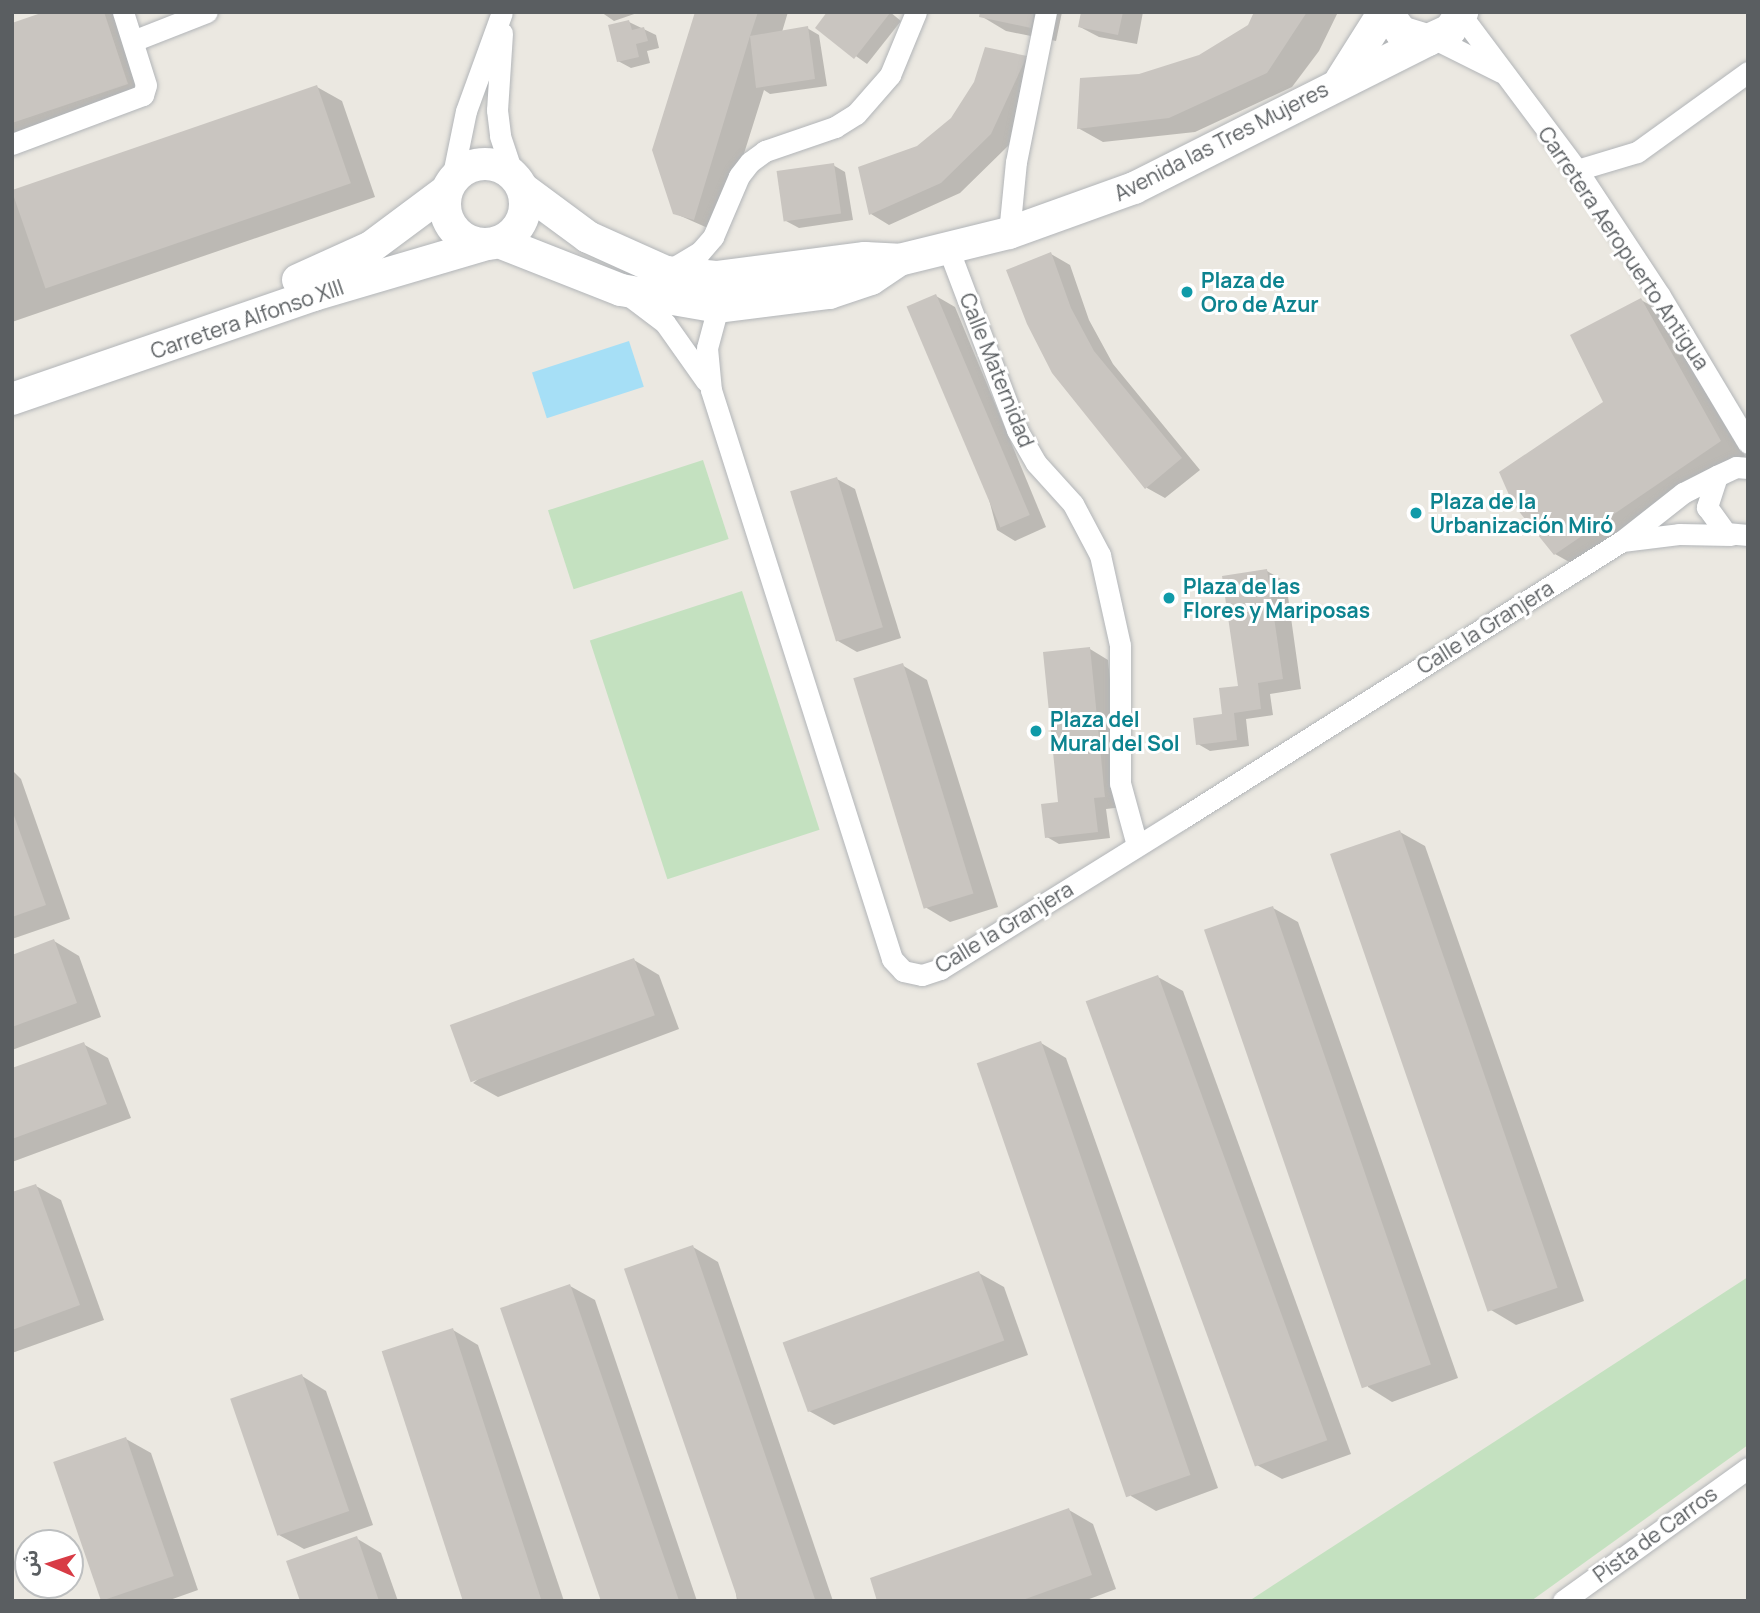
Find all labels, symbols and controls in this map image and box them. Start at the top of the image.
street label: Avenida las Tres Mujeres [1110,76,1332,206]
street label: Carretera Aeropuerto Antigua [1533,122,1715,374]
place label: Plaza de Oro de Azur [1201,267,1319,317]
street label: Carretera Alfonso XIII [147,274,347,364]
marker: Plaza de Oro de Azur [1179,284,1195,300]
street label: Calle Maternidad [955,289,1039,451]
place label: Plaza de la Urbanización Miró [1430,488,1613,538]
marker: Plaza de la Urbanización Miró [1408,505,1424,521]
place label: Plaza de las Flores y Mariposas [1183,573,1370,623]
street label: Calle la Granjera [1412,575,1558,679]
marker: Plaza de las Flores y Mariposas [1161,590,1177,606]
place label: Plaza del Mural del Sol [1050,706,1180,756]
marker: Plaza del Mural del Sol [1028,723,1044,739]
street label: Calle la Granjera [931,876,1077,978]
street label: Pista de Carros [1588,1481,1722,1587]
north arrow [14,1529,84,1599]
text: ش [16,1549,44,1577]

